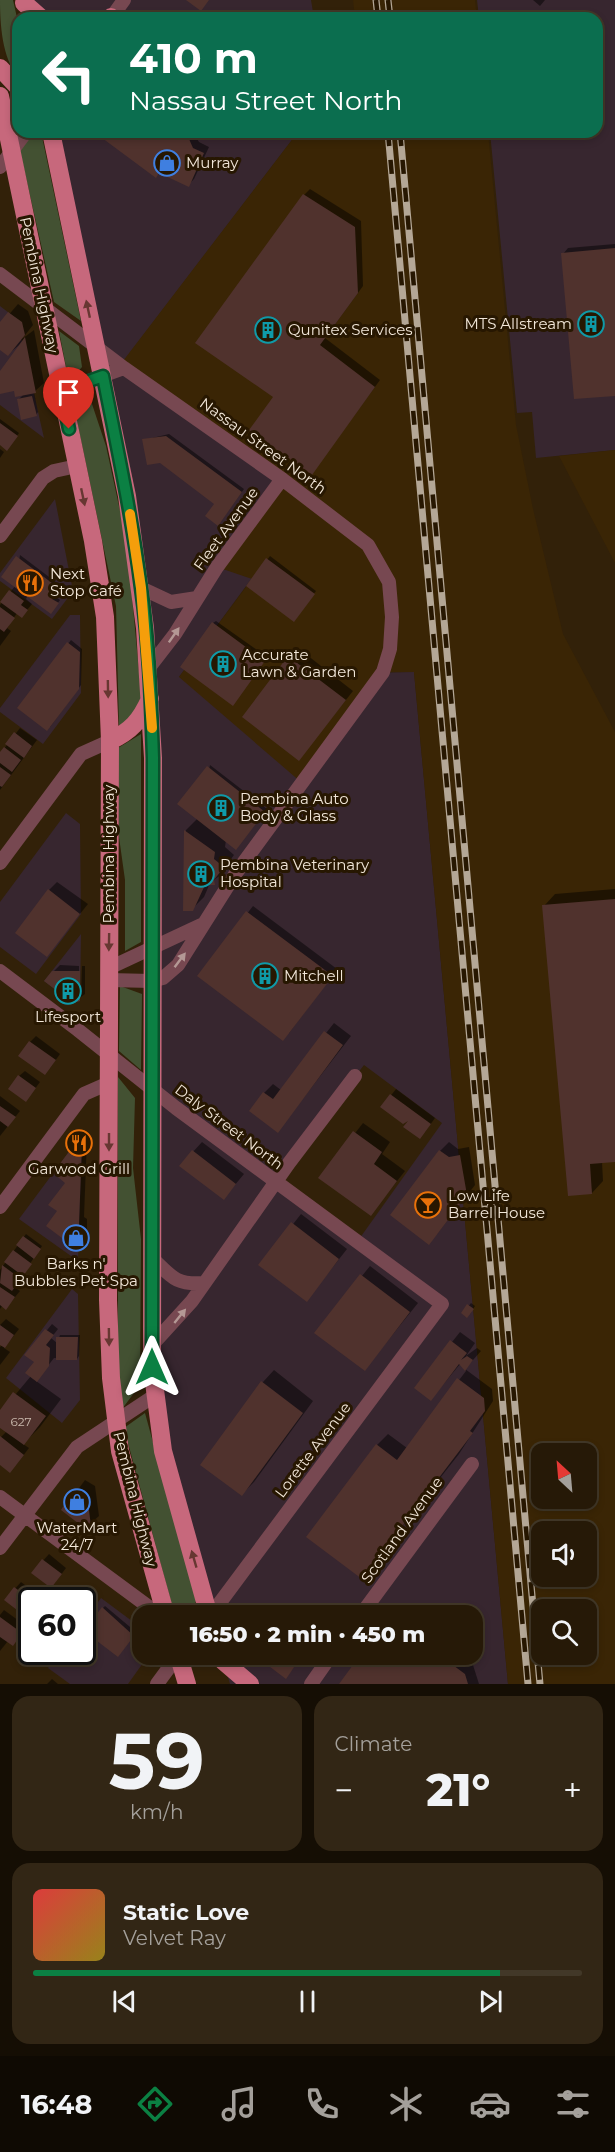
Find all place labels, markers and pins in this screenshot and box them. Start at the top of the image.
shop icon: Murray [152,148,182,178]
place label: Murray [186,153,239,172]
building icon: MTS Allstream [576,309,606,339]
place label: MTS Allstream [464,314,572,333]
building icon: Qunitex Services [253,315,283,345]
place label: Qunitex Services [288,320,413,339]
pin [43,367,94,429]
place label: Next Stop Café [50,564,122,600]
restaurant icon: Next Stop Café [15,568,45,598]
place label: Accurate Lawn & Garden [242,645,356,681]
building icon: Accurate Lawn & Garden [208,649,238,679]
place label: Pembina Auto Body & Glass [240,789,349,825]
building icon: Pembina Auto Body & Glass [206,793,236,823]
place label: Pembina Veterinary Hospital [220,855,370,891]
building icon: Pembina Veterinary Hospital [186,859,216,889]
building icon: Mitchell [250,961,280,991]
place label: Mitchell [284,966,344,985]
building icon: Lifesport [53,976,83,1006]
place label: Lifesport [35,1007,101,1026]
restaurant icon: Garwood Grill [64,1128,94,1158]
place label: Garwood Grill [28,1159,130,1178]
place label: Low Life Barrel House [448,1186,545,1222]
bar icon: Low Life Barrel House [413,1190,443,1220]
shop icon: Barks n' Bubbles Pet Spa [61,1223,91,1253]
place label: Barks n' Bubbles Pet Spa [14,1254,138,1290]
shop icon: WaterMart 24/7 [62,1487,92,1517]
place label: WaterMart 24/7 [37,1518,117,1554]

